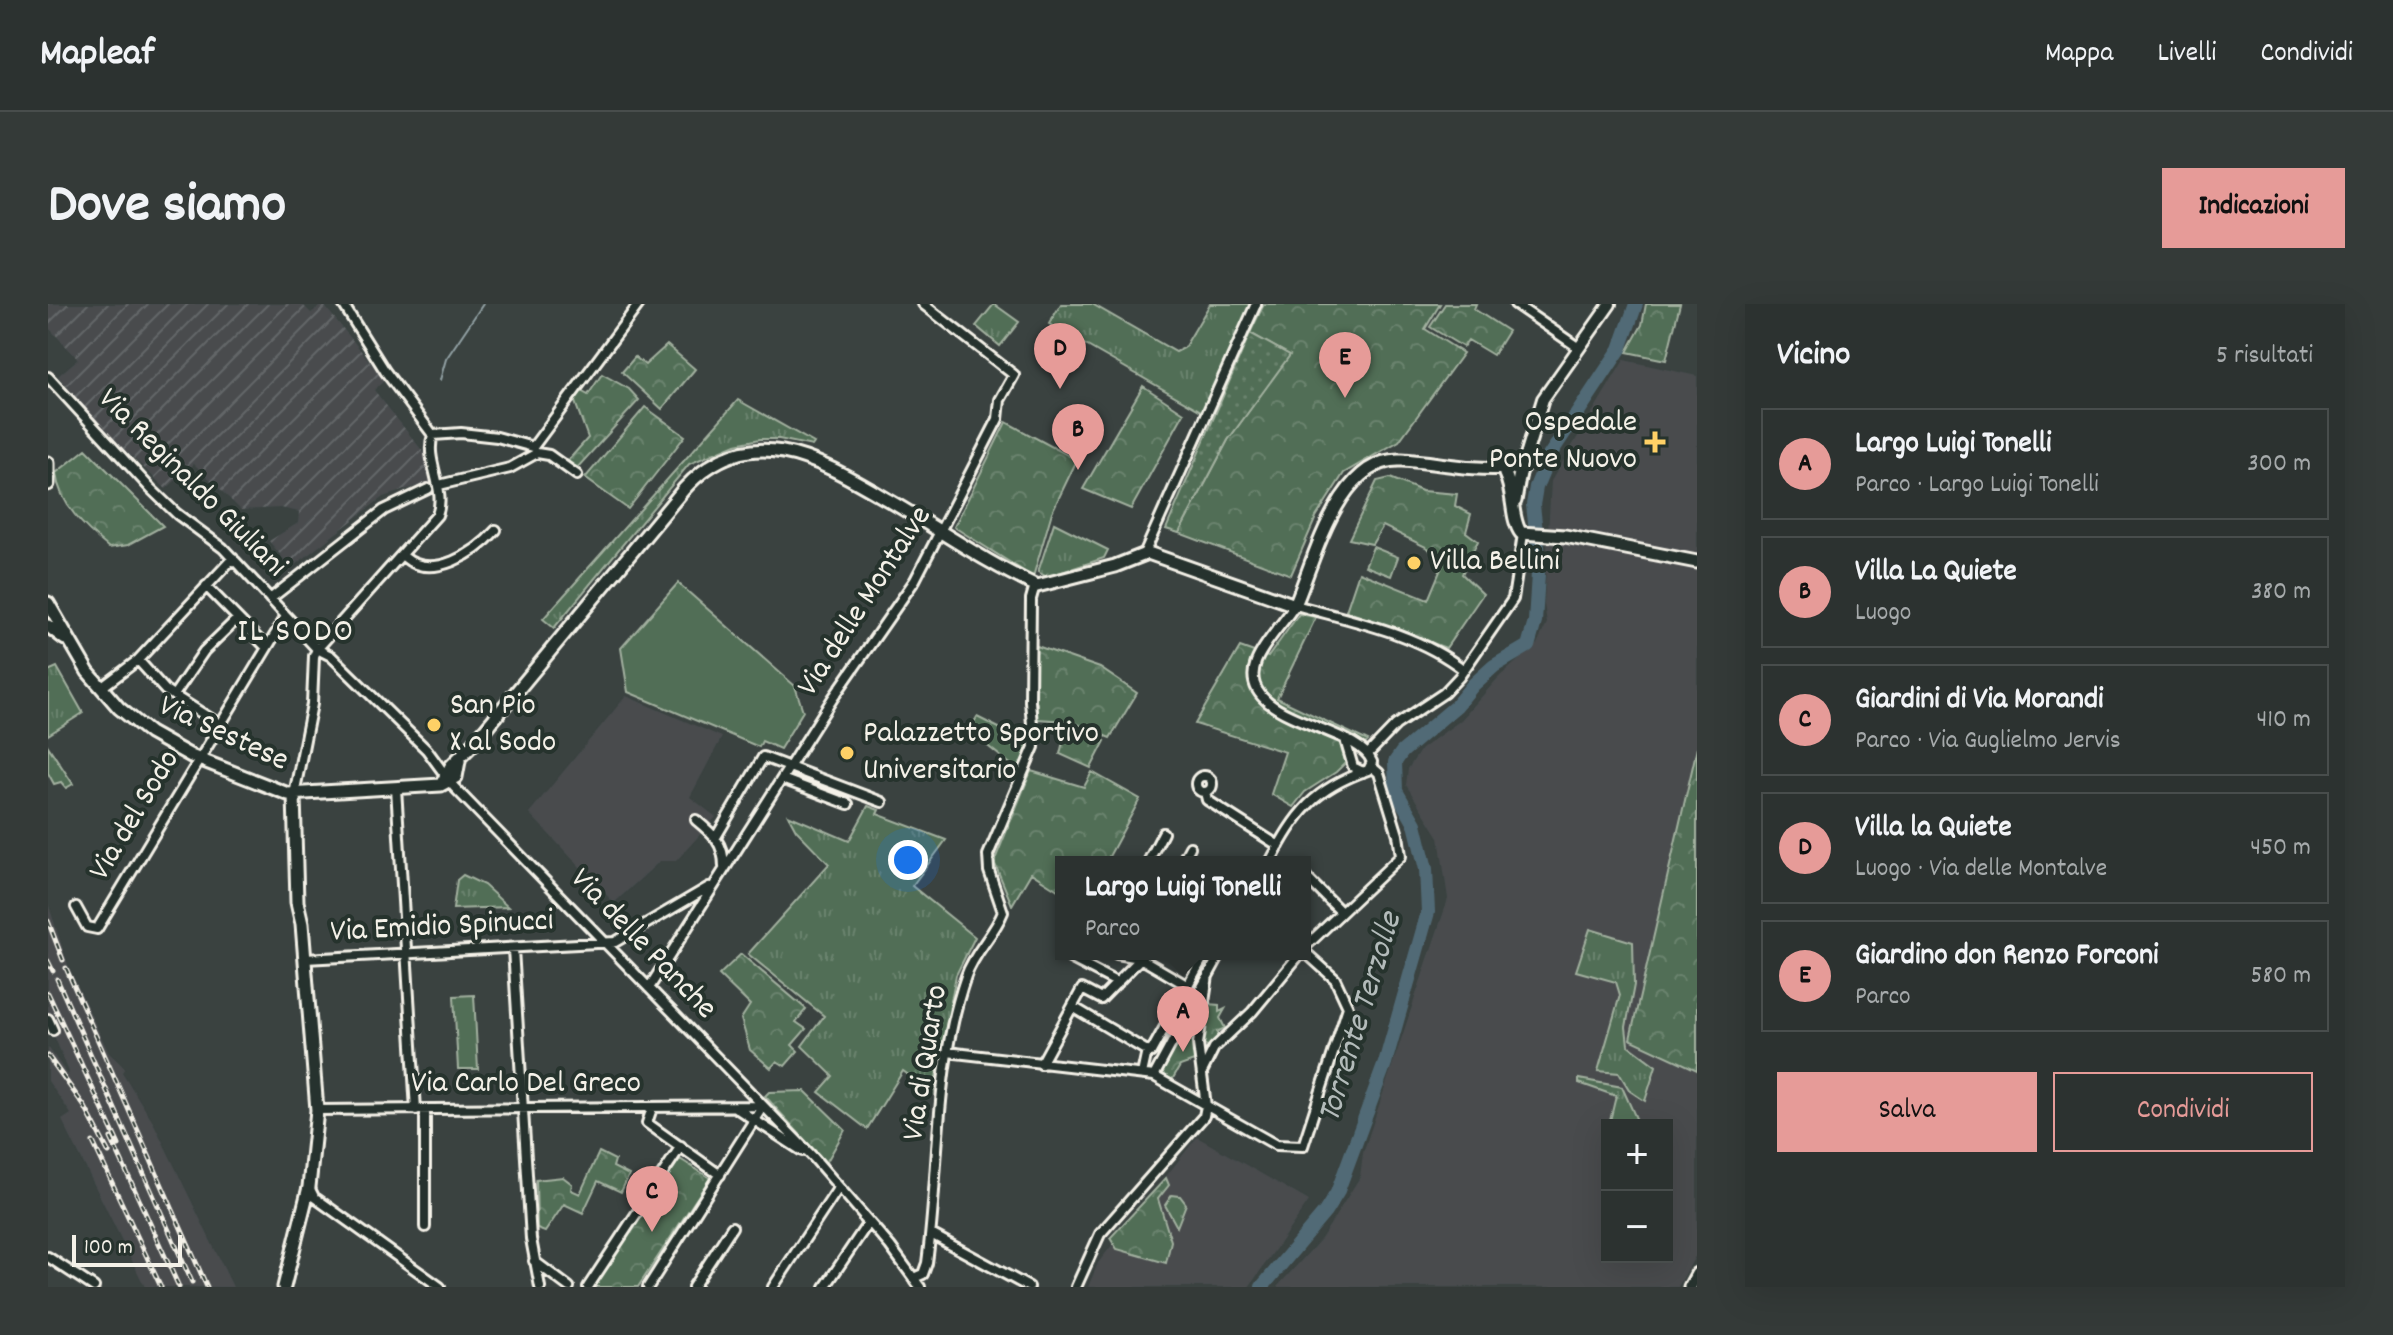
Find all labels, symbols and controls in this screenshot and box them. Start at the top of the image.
text: Mapleaf [40,28,155,83]
text: Mappa [2045,35,2113,75]
text: Livelli [2157,35,2216,75]
text: Condividi [2260,35,2353,75]
text: Dove siamo [48,168,286,248]
button: Indicazioni [2162,168,2345,248]
pin: D [1034,323,1086,389]
pin: E [1319,332,1371,398]
text: Vicino [1777,332,1850,381]
text: 5 risultati [2216,338,2313,375]
street label: Via Reginaldo Giuliani [86,379,296,589]
place label: Ospedale Ponte Nuovo [1489,401,1637,484]
pin: B [1052,404,1104,470]
text: Largo Luigi Tonelli [1855,424,2052,467]
marker: Ospedale Ponte Nuovo [1644,431,1666,453]
text: A [1798,446,1812,483]
text: 300 m [2247,446,2311,483]
text: Parco · Largo Luigi Tonelli [1855,467,2099,504]
street label: Via delle Montalve [787,498,945,706]
place label: Villa Bellini [1430,540,1560,586]
text: Villa La Quiete [1855,552,2017,595]
marker: Villa Bellini [1405,554,1423,572]
text: B [1799,574,1811,611]
text: 380 m [2251,574,2311,611]
text: Luogo [1855,595,1911,632]
district label: IL SODO [237,609,355,658]
text: Giardini di Via Morandi [1855,680,2103,723]
place label: San Pio X al Sodo [450,684,556,767]
street label: Via Sestese [150,685,296,785]
text: C [1799,702,1811,739]
text: 410 m [2257,702,2311,739]
place label: Palazzetto Sportivo Universitario [863,712,1099,795]
marker: San Pio X al Sodo [425,716,443,734]
text: Parco · Via Guglielmo Jervis [1855,723,2121,760]
street label: Via del Sodo [79,742,193,890]
marker: Palazzetto Sportivo Universitario [838,744,856,762]
text: Villa la Quiete [1855,808,2012,851]
text: D [1798,830,1812,867]
text: 450 m [2250,830,2311,867]
your location [888,840,928,880]
text: Luogo · Via delle Montalve [1855,851,2107,888]
popup [1055,856,1311,960]
street label: Via delle Panche [558,859,726,1031]
text: Largo Luigi Tonelli [1085,868,1281,911]
street label: Via Emidio Spinucci [329,899,555,957]
water label: Torrente Terzolle [1307,905,1418,1129]
text: Parco [1085,911,1140,948]
text: Giardino don Renzo Forconi [1855,936,2159,979]
text: E [1799,958,1811,995]
text: 580 m [2251,958,2311,995]
text: Parco [1855,979,1911,1016]
street label: Via di Quarto [892,982,962,1144]
pin: A [1157,986,1209,1052]
street label: Via Carlo Del Greco [411,1062,641,1108]
button: Salva [1777,1072,2037,1152]
button: Condividi [2053,1072,2313,1152]
map controls [1601,1119,1673,1263]
button: + [1601,1119,1673,1191]
pin: C [626,1166,678,1232]
button: − [1601,1191,1673,1263]
scale bar [72,1231,182,1267]
text: 100 m [84,1233,133,1264]

